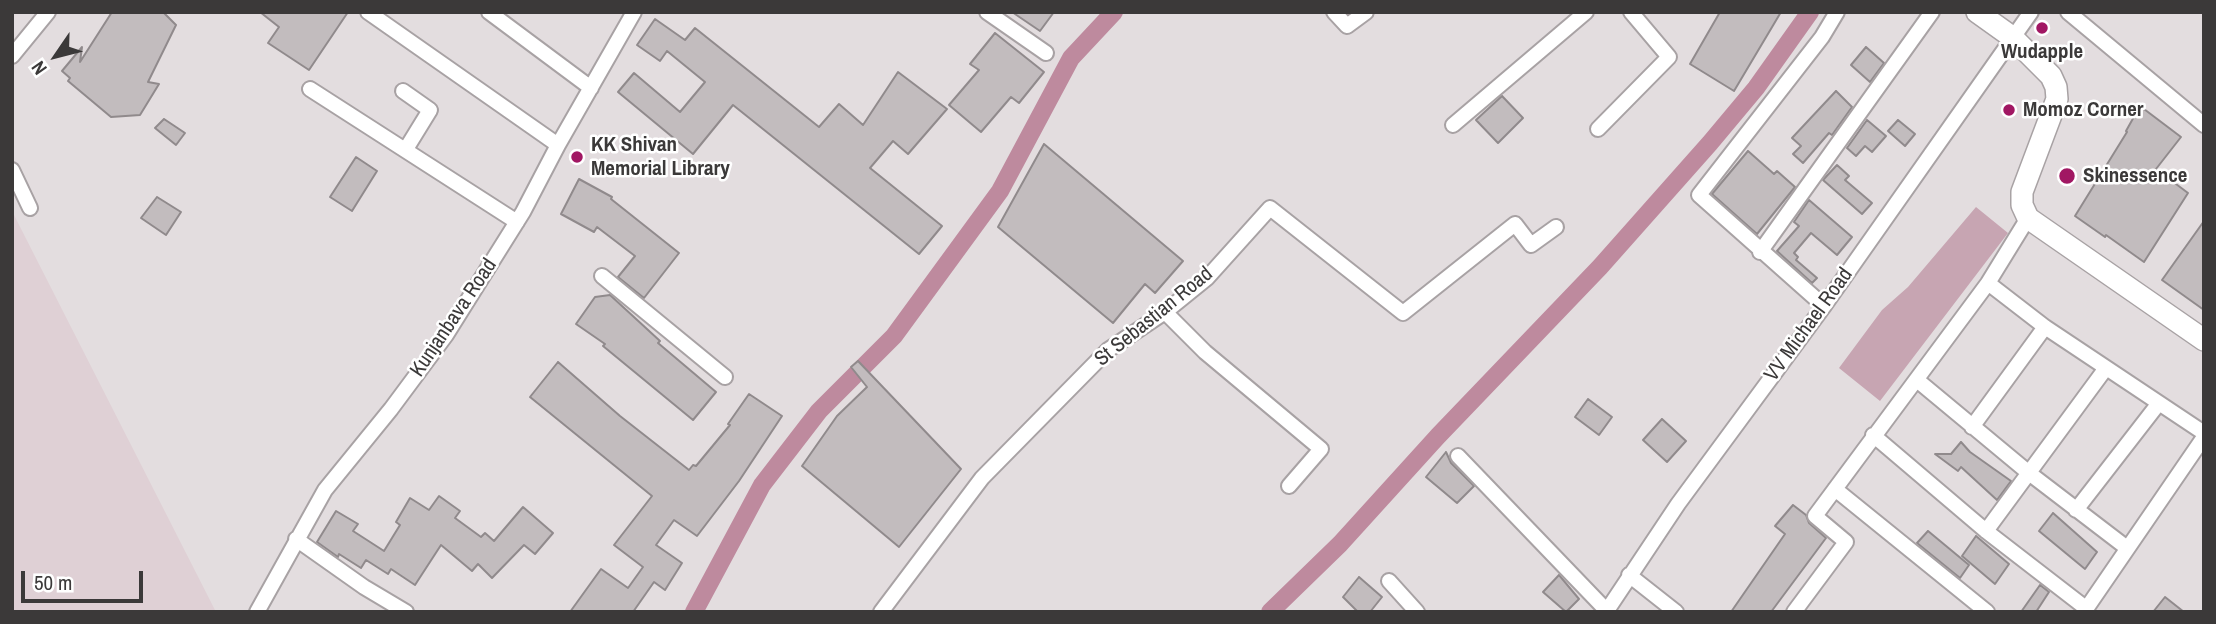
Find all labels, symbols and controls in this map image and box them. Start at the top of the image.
marker: Wudapple [2034,20,2050,36]
north arrow [21,21,91,91]
place label: Wudapple [2001,39,2083,65]
text: N [25,56,53,80]
place label: Momoz Corner [2023,97,2144,123]
marker: Momoz Corner [2001,102,2017,118]
place label: KK Shivan Memorial Library [591,132,730,182]
marker: KK Shivan Memorial Library [569,149,585,165]
place label: Skinessence [2083,163,2187,189]
marker: Skinessence [2057,166,2077,186]
street label: Kunjanbava Road [405,254,503,382]
street label: St Sebastian Road [1090,262,1218,372]
street label: VV Michael Road [1759,263,1859,387]
scale bar [24,558,147,602]
text: 50 m [34,568,72,597]

